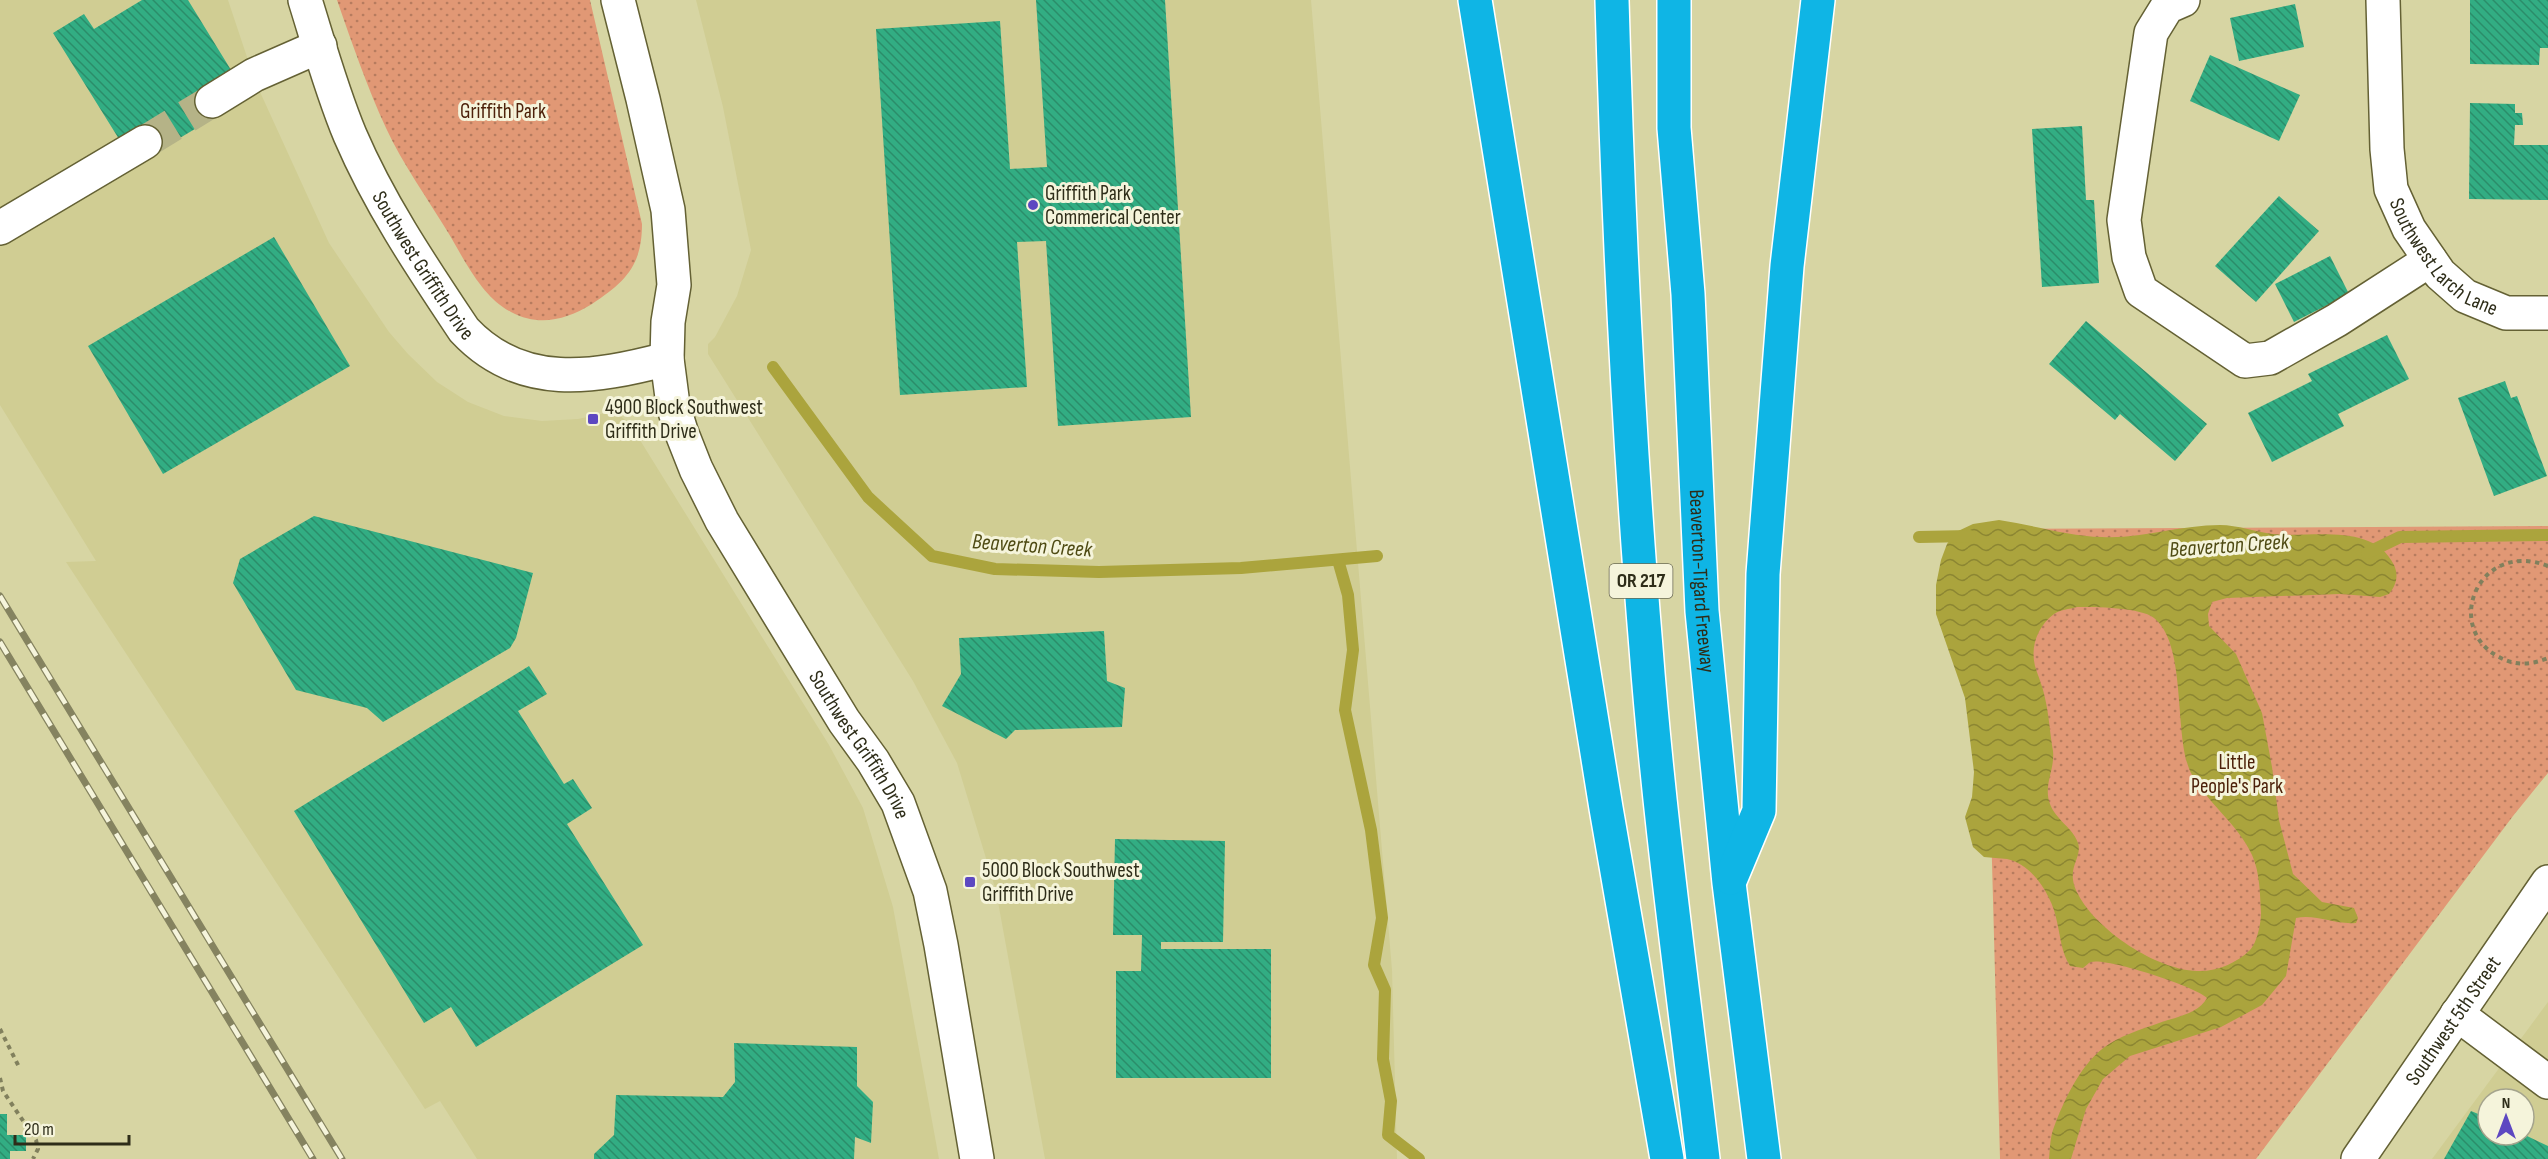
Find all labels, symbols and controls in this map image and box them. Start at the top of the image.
park label: Griffith Park [460,99,546,124]
place label: Griffith Park Commerical Center [1045,181,1181,230]
street label: Southwest Griffith Drive [367,187,479,345]
street label: Southwest Larch Lane [2384,194,2502,321]
marker: Griffith Park Commerical Center [1026,198,1040,212]
place label: 4900 Block Southwest Griffith Drive [605,395,763,444]
marker: 4900 Block Southwest Griffith Drive [586,412,600,426]
street label: Beaverton-Tigard Freeway [1684,489,1721,674]
water label: Beaverton Creek [971,528,1094,564]
water label: Beaverton Creek [2168,528,2291,564]
road number: OR 217 [1610,564,1672,598]
street label: Southwest Griffith Drive [804,666,915,822]
park label: Little People's Park [2191,750,2283,799]
place label: 5000 Block Southwest Griffith Drive [982,858,1140,907]
marker: 5000 Block Southwest Griffith Drive [963,875,977,889]
street label: Southwest 5th Street [2400,951,2506,1090]
north arrow [2476,1087,2536,1147]
text: N [2502,1094,2510,1113]
scale bar [15,1108,129,1146]
text: 20 m [24,1119,54,1140]

